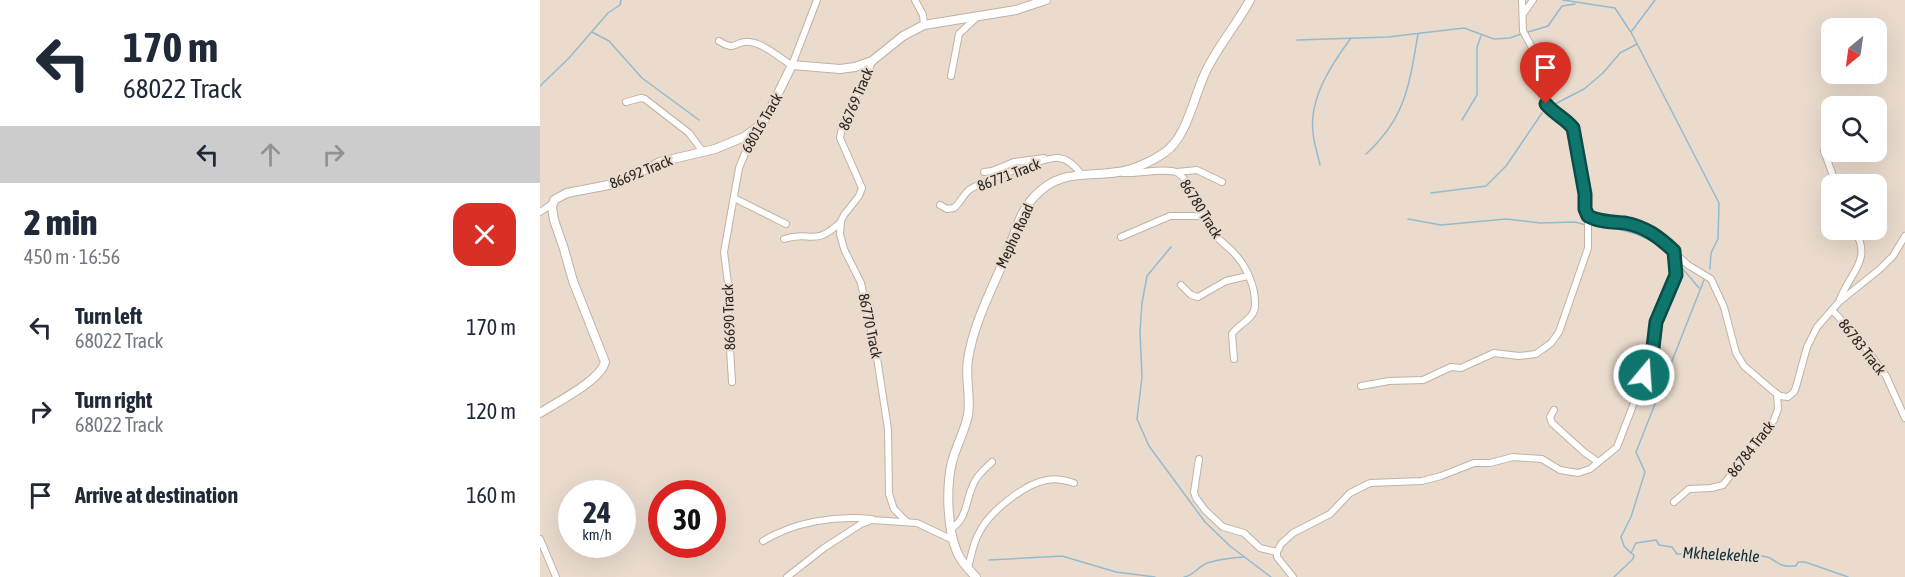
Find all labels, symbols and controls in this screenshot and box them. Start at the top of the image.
north arrow [1821,18,1887,84]
map controls [1821,18,1887,240]
text: 170 m [123,23,218,71]
icon: left [24,24,102,102]
pin [1520,42,1571,104]
icon: arrive [1529,51,1562,84]
street label: 86769 Track [835,65,876,133]
text: 68022 Track [123,73,242,104]
street label: 68016 Track [738,89,786,156]
button: search [1821,96,1887,162]
icon: left [191,138,224,171]
icon: ahead [254,138,287,171]
icon: right [317,138,350,171]
street label: 86692 Track [607,151,675,192]
street label: 86771 Track [975,155,1043,194]
button: layers [1821,174,1887,240]
street label: 86780 Track [1177,176,1226,242]
text: 2 min [24,201,98,243]
street label: Mepho Road [992,201,1037,271]
button: close [453,203,516,266]
text: 450 m · 16:56 [24,245,120,268]
street label: 86690 Track [719,283,738,350]
street label: 86770 Track [855,292,886,360]
text: Turn left [75,303,142,329]
icon: left [24,311,57,344]
text: 170 m [466,314,516,340]
street label: 86783 Track [1835,315,1890,378]
text: 68022 Track [75,329,163,352]
position arrow [1612,343,1676,407]
text: Turn right [75,387,152,413]
icon: right [24,395,57,428]
text: 120 m [466,398,516,424]
text: 68022 Track [75,413,163,436]
street label: 86784 Track [1724,417,1778,480]
icon: arrive [24,479,57,512]
speed limit sign: 30 [648,480,726,558]
text: Arrive at destination [75,482,238,508]
text: 160 m [466,482,516,508]
text: 24 [583,495,611,529]
text: km/h [582,526,612,543]
water label: Mkhelekehle [1682,543,1760,565]

